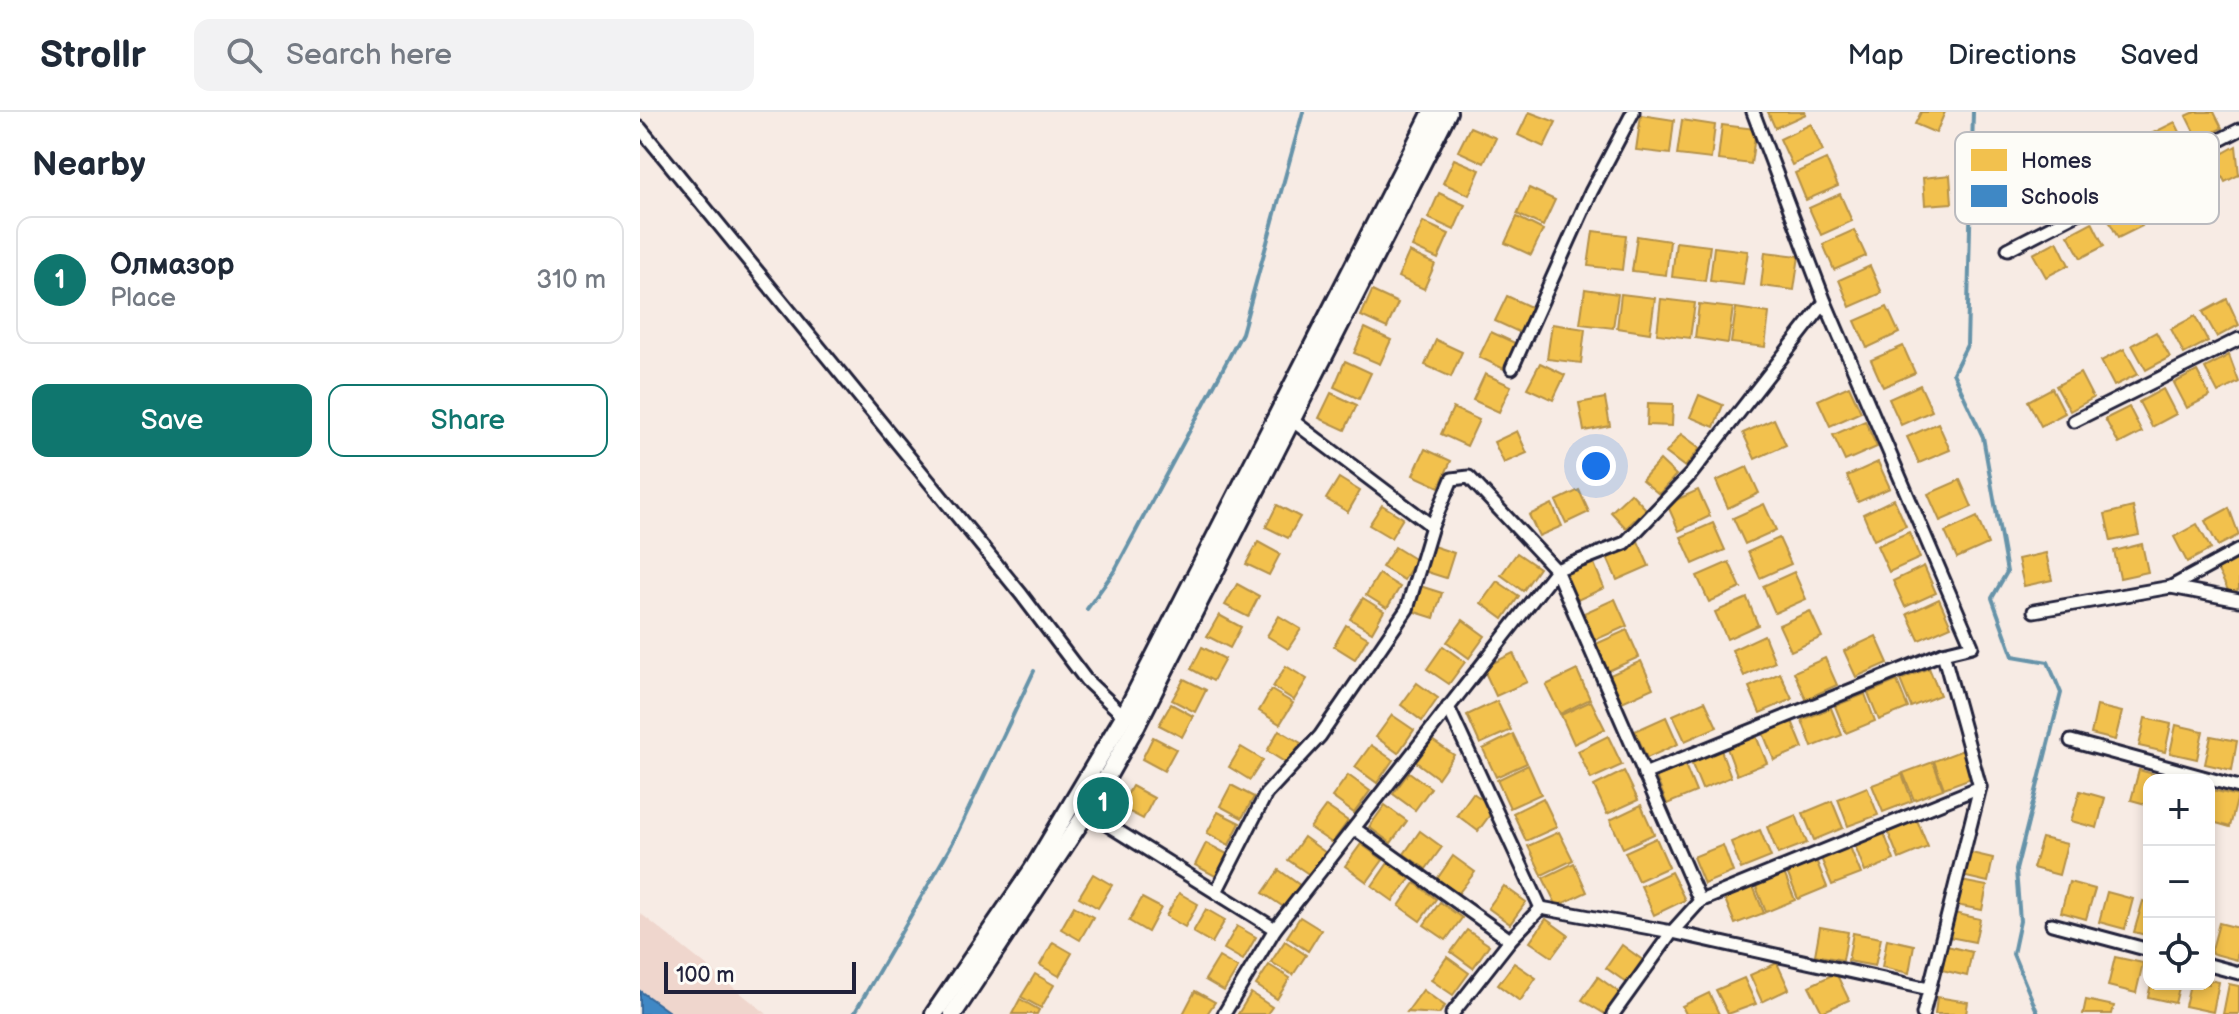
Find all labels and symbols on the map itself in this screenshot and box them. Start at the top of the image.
legend [1955,132,2219,224]
text: Homes [2021,148,2092,175]
text: Schools [2021,184,2099,211]
your location [1576,446,1616,486]
pin: 1 [1077,773,1129,833]
scale bar [664,958,856,994]

